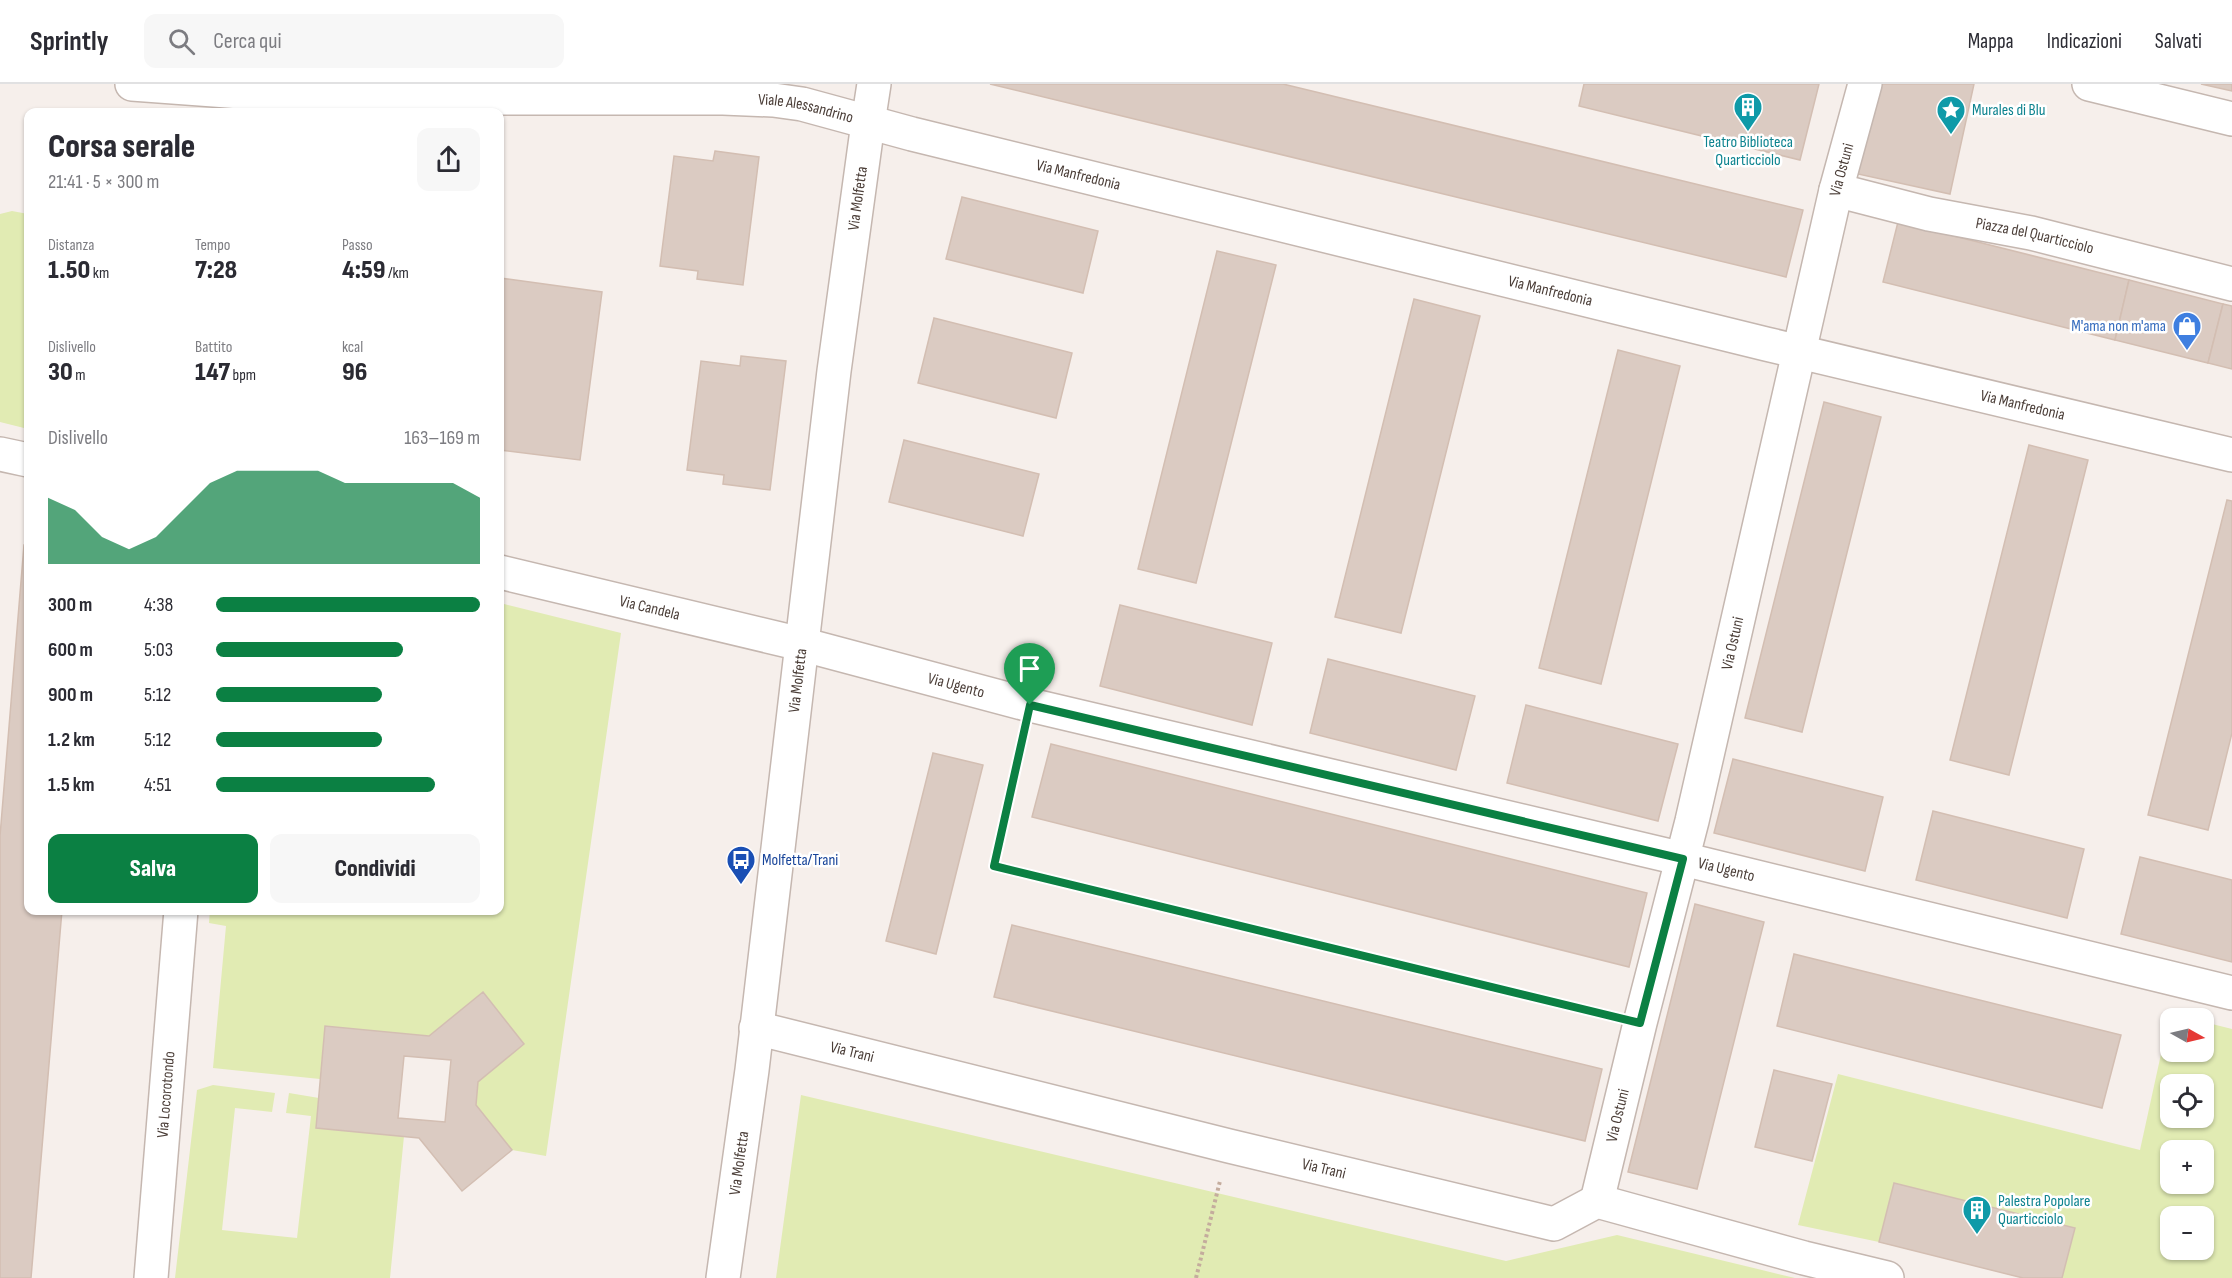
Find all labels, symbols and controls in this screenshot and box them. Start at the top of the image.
search box [144,14,564,68]
text: Sprintly [30,25,108,58]
icon: search [165,25,198,58]
text: Cerca qui [213,28,282,55]
text: Mappa [1968,29,2014,54]
text: Indicazioni [2047,29,2122,54]
text: Salvati [2155,29,2202,54]
street label: Viale Alessandrino [758,90,855,127]
building icon: Teatro Biblioteca Quarticciolo [1732,91,1764,133]
place icon: Murales di Blu [1935,94,1967,136]
place label: Murales di Blu [1972,101,2045,120]
text: Corsa serale [48,127,195,167]
button: share [417,128,480,191]
place label: Teatro Biblioteca Quarticciolo [1703,133,1793,170]
street label: Via Ostuni [1825,141,1858,198]
street label: Via Manfredonia [1034,155,1122,194]
street label: Via Molfetta [844,165,871,232]
text: 21:41 · 5 × 300 m [48,170,159,194]
street label: Piazza del Quarticciolo [1974,213,2096,258]
text: Distanza [48,236,94,255]
text: Tempo [195,236,230,255]
text: Passo [342,236,373,255]
text: 1.50 [48,255,90,286]
text: 7:28 [195,255,237,286]
text: 4:59 [342,255,385,286]
text: km [90,264,109,283]
text: /km [385,264,409,283]
street label: Via Manfredonia [1506,271,1594,310]
shop icon: M'ama non m'ama [2171,310,2203,352]
place label: M'ama non m'ama [2071,317,2166,336]
text: Dislivello [48,338,96,357]
text: Battito [195,338,232,357]
text: kcal [342,338,363,357]
text: 30 [48,357,73,388]
text: 147 [195,357,230,388]
text: 96 [342,357,367,388]
text: m [73,366,86,385]
text: bpm [230,366,256,385]
street label: Via Manfredonia [1979,386,2067,424]
text: Dislivello [48,426,108,450]
text: 163–169 m [404,426,480,450]
street label: Via Candela [618,591,682,624]
text: 300 m [48,593,92,617]
text: 4:38 [144,593,173,617]
street label: Via Ostuni [1717,615,1748,672]
text: 600 m [48,638,93,662]
text: 5:03 [144,638,173,662]
pin [1004,643,1055,705]
street label: Via Molfetta [784,648,811,714]
icon: arrive [1013,652,1046,685]
street label: Via Ugento [926,669,987,702]
text: 900 m [48,683,93,707]
text: 5:12 [144,683,171,707]
text: 1.2 km [48,728,95,752]
text: 5:12 [144,728,171,752]
text: 1.5 km [48,773,94,797]
text: 4:51 [144,773,171,797]
button: Salva [48,834,258,903]
button: Condividi [270,834,480,903]
bus stop icon: Molfetta/Trani [725,844,757,886]
place label: Molfetta/Trani [762,851,838,870]
street label: Via Ugento [1696,853,1757,886]
north arrow [2160,1008,2214,1062]
map controls [2160,1008,2214,1260]
street label: Via Trani [828,1037,876,1067]
street label: Via Locorotondo [153,1051,179,1139]
button: locate [2160,1074,2214,1128]
street label: Via Ostuni [1602,1087,1633,1144]
street label: Via Molfetta [725,1130,753,1196]
button: + [2160,1140,2214,1194]
street label: Via Trani [1300,1154,1348,1183]
place label: Palestra Popolare Quarticciolo [1998,1192,2090,1229]
building icon: Palestra Popolare Quarticciolo [1961,1194,1993,1236]
button: − [2160,1206,2214,1260]

